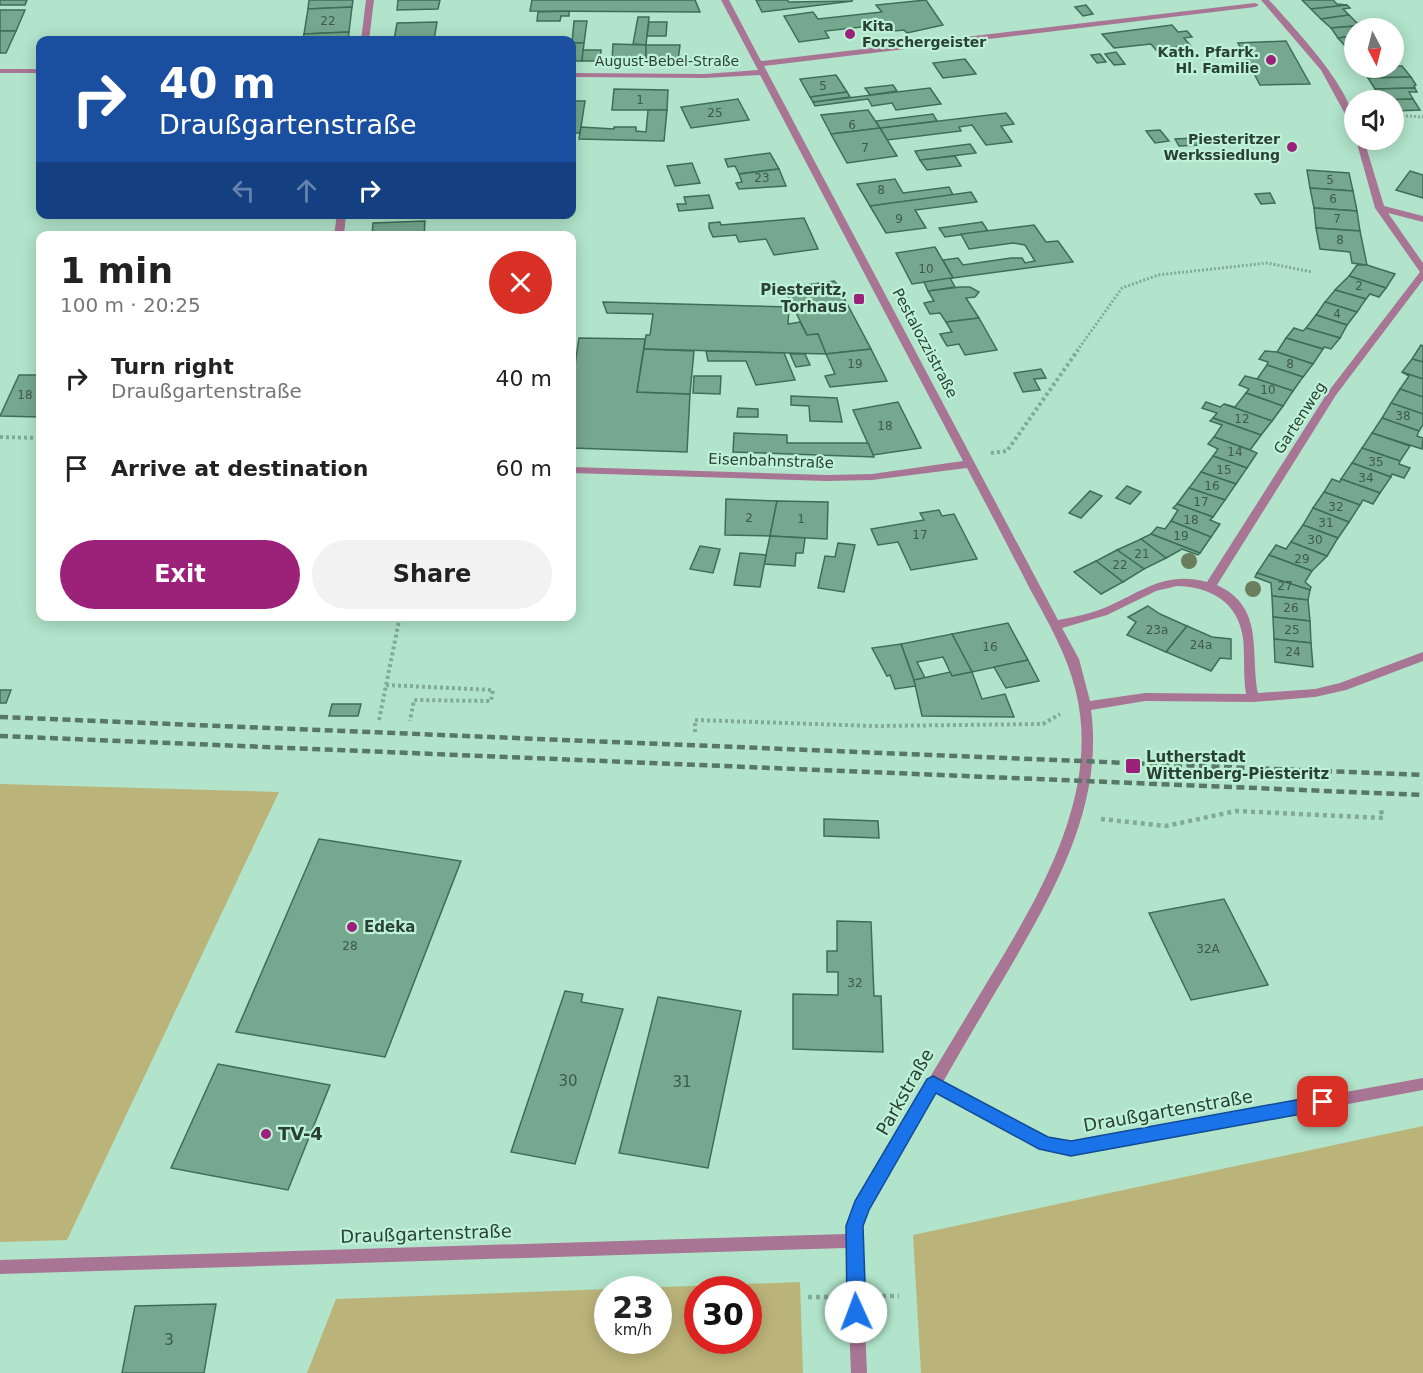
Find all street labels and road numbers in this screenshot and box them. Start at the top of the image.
street label: August-Bebel-Straße [595,53,739,69]
street label: Pestalozzistraße [889,285,961,401]
street label: Gartenweg [1270,378,1330,458]
street label: Eisenbahnstraße [708,450,834,472]
street label: Parkstraße [871,1045,938,1139]
street label: Draußgartenstraße [1082,1085,1254,1136]
street label: Draußgartenstraße [340,1220,512,1247]

